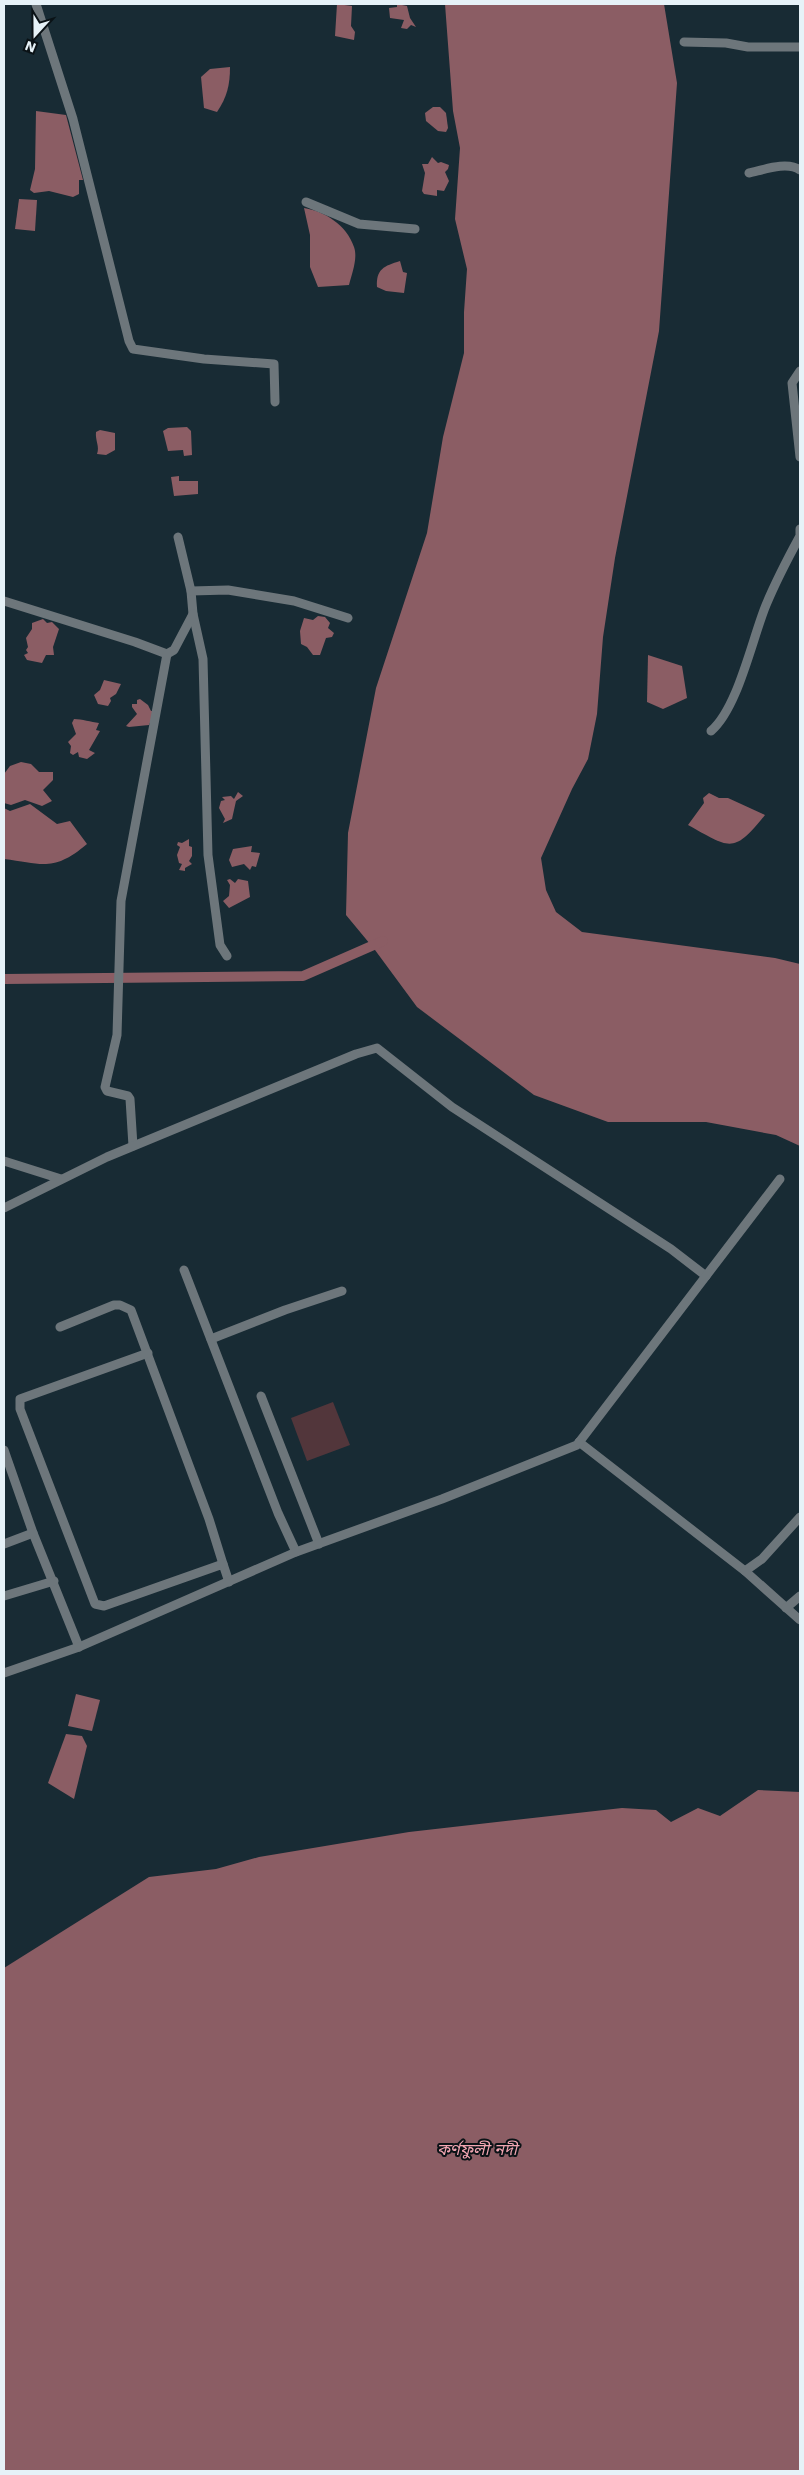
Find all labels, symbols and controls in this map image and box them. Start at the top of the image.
north arrow [10,10,60,60]
text: N [23,38,38,56]
water label: কর্ণফুলী নদী [437,2140,520,2159]

